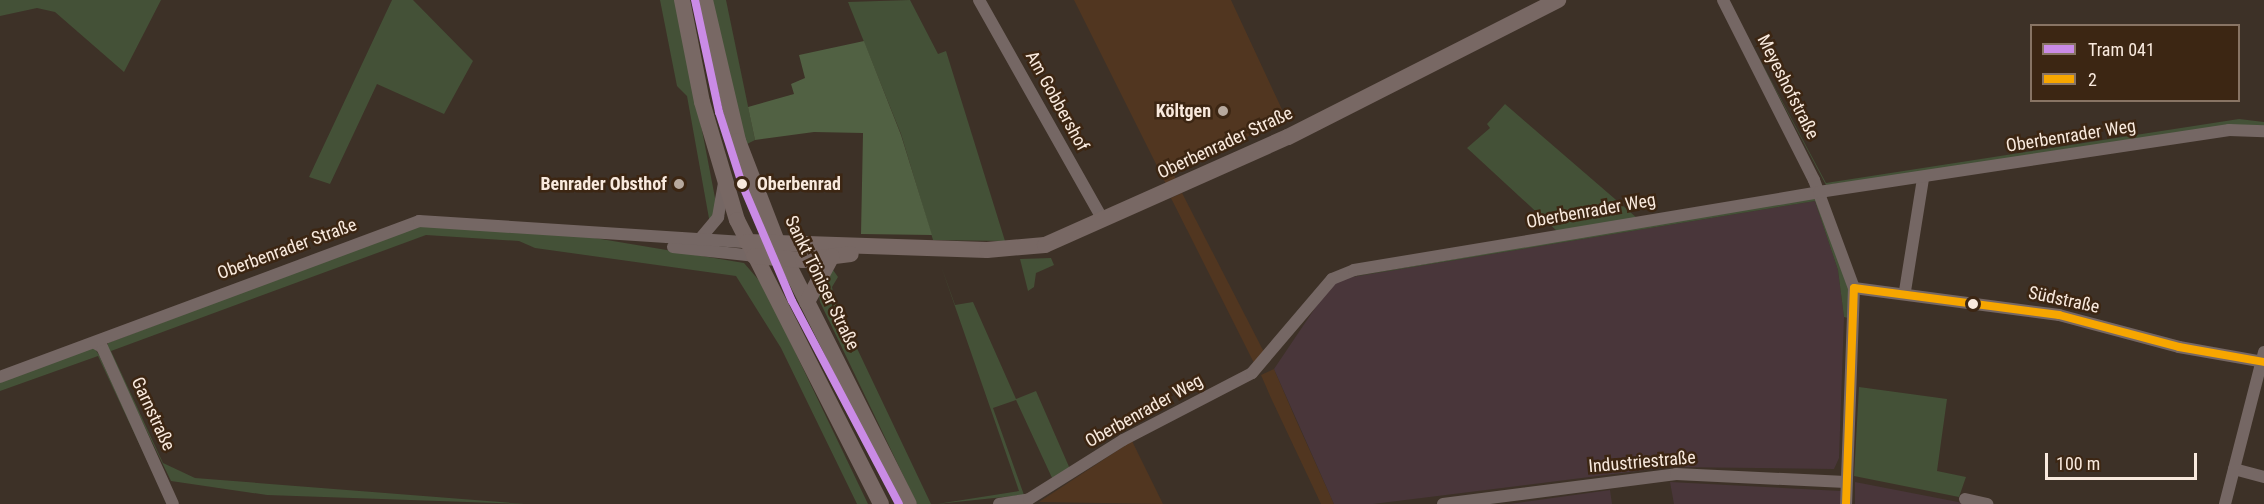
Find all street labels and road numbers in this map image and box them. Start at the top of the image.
street label: Meyeshofstraße [1752,31,1824,143]
street label: Am Gobbershof [1021,47,1093,155]
street label: Oberbenrader Straße [1154,102,1296,184]
street label: Oberbenrader Weg [2005,115,2137,157]
street label: Oberbenrader Weg [1525,189,1657,233]
street label: Sankt Töniser Straße [780,212,864,354]
street label: Oberbenrader Straße [214,214,360,284]
street label: Südstraße [2026,282,2102,318]
street label: Oberbenrader Weg [1081,370,1207,452]
street label: Garnstraße [127,374,179,454]
street label: Industriestraße [1587,447,1697,477]

